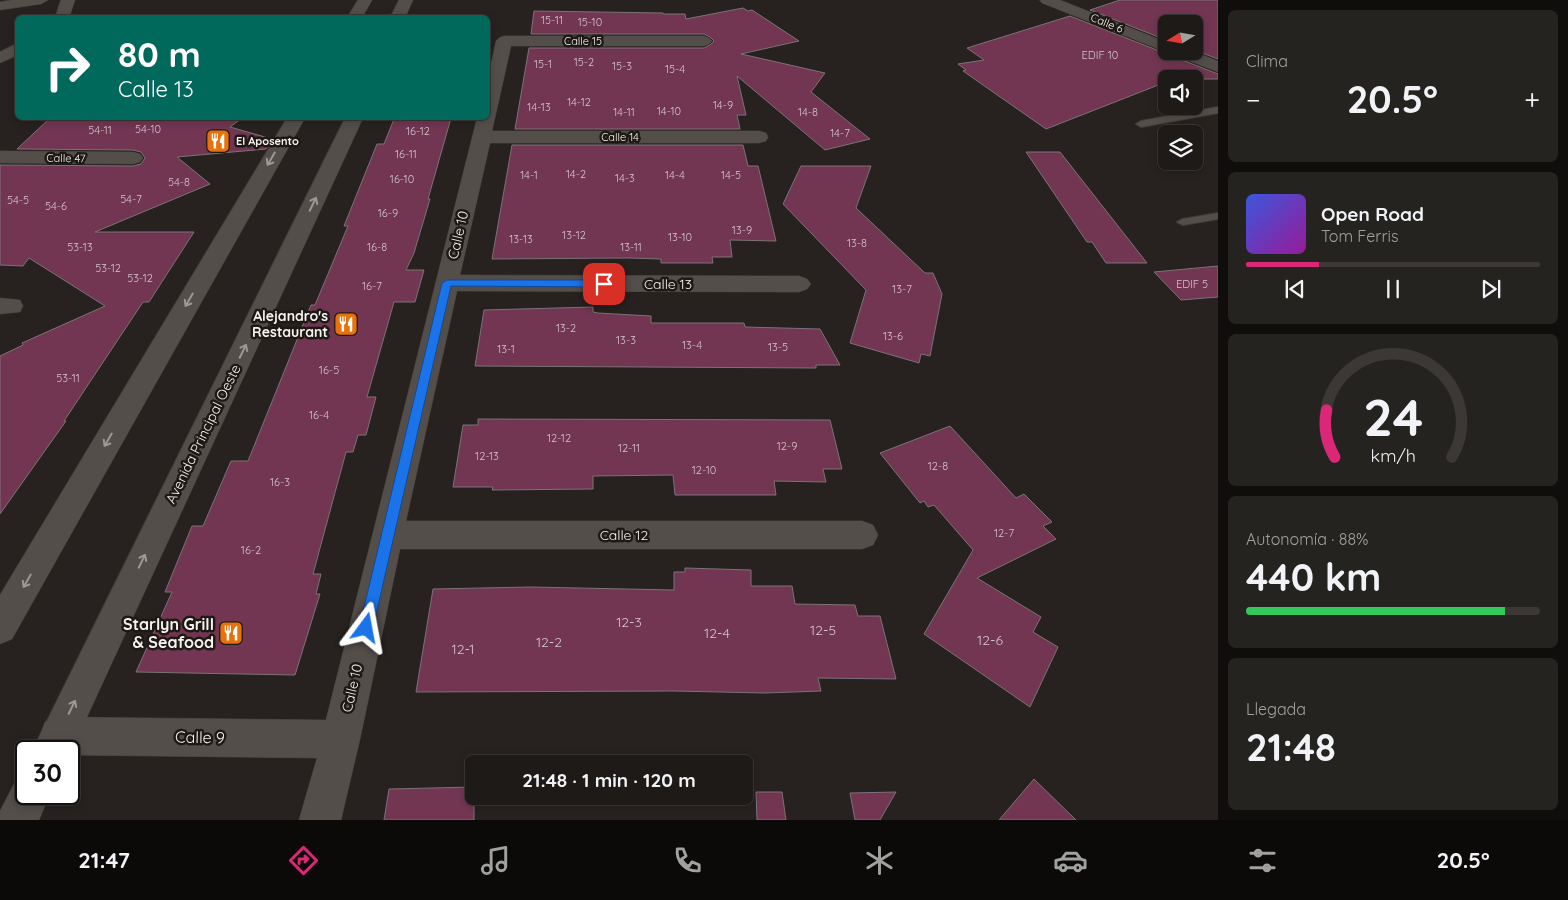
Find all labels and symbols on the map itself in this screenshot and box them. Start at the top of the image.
street label: Calle 6 [1089,10,1125,36]
house number: 15-11 [541,13,563,27]
house number: 15-10 [578,15,602,29]
north arrow [1158,15,1202,60]
street label: Calle 15 [564,34,602,48]
house number: EDIF 10 [1082,48,1118,62]
house number: 15-2 [574,55,594,69]
house number: 15-1 [534,57,552,71]
house number: 15-3 [612,59,632,73]
house number: 15-4 [665,62,685,76]
house number: 14-12 [567,95,591,109]
house number: 14-9 [713,98,733,112]
house number: 14-13 [527,100,551,114]
house number: 14-10 [657,104,681,118]
house number: 14-11 [613,105,635,119]
house number: 14-8 [798,105,818,119]
house number: 54-10 [135,122,161,136]
house number: 54-11 [88,123,112,137]
house number: 16-12 [406,124,430,138]
house number: 14-7 [830,126,850,140]
restaurant icon: El Aposento [205,128,231,154]
street label: Calle 14 [601,130,639,144]
place label: El Aposento [236,134,299,148]
house number: 16-11 [395,147,417,161]
street label: Calle 47 [46,151,86,165]
one-way arrow [266,152,276,166]
house number: 14-2 [566,167,586,181]
house number: 14-1 [520,168,538,182]
house number: 14-4 [665,168,685,182]
house number: 14-5 [721,168,741,182]
house number: 14-3 [615,171,635,185]
house number: 16-10 [390,172,414,186]
house number: 54-8 [168,175,190,189]
house number: 54-7 [120,192,142,206]
house number: 54-5 [7,193,29,207]
one-way arrow [308,197,318,212]
house number: 54-6 [45,199,67,213]
house number: 16-9 [378,206,398,220]
street label: Calle 10 [444,209,472,261]
house number: 13-9 [732,223,752,237]
house number: 13-12 [562,228,586,242]
house number: 13-10 [668,230,692,244]
house number: 13-13 [509,232,533,246]
house number: 13-8 [847,236,867,250]
house number: 53-13 [67,240,93,254]
house number: 16-8 [367,240,387,254]
house number: 13-11 [620,240,642,254]
house number: 53-12 [95,261,121,275]
pin [583,263,625,305]
house number: 53-12 [127,271,153,285]
street label: Calle 13 [644,275,692,293]
house number: EDIF 5 [1176,277,1208,291]
house number: 16-7 [362,279,382,293]
house number: 13-7 [892,282,912,296]
one-way arrow [184,292,194,306]
place label: Alejandro's Restaurant [252,307,328,341]
restaurant icon: Alejandro's Restaurant [333,311,359,337]
house number: 13-2 [556,321,576,335]
house number: 13-6 [883,329,903,343]
house number: 13-3 [616,333,636,347]
house number: 13-4 [682,338,702,352]
house number: 13-5 [768,340,788,354]
house number: 13-1 [497,342,515,356]
one-way arrow [238,344,248,359]
street label: Avenida Principal Oeste [161,361,245,507]
house number: 16-5 [319,363,339,377]
house number: 53-11 [56,371,80,385]
house number: 16-4 [309,408,329,422]
house number: 12-12 [547,431,571,445]
one-way arrow [102,433,112,447]
house number: 12-9 [777,439,797,453]
house number: 12-11 [618,441,640,455]
house number: 12-13 [475,449,499,463]
house number: 12-8 [928,459,948,473]
house number: 12-10 [692,463,716,477]
house number: 16-3 [270,475,290,489]
street label: Calle 12 [600,526,649,544]
house number: 12-7 [994,526,1014,540]
house number: 16-2 [241,543,261,557]
one-way arrow [138,554,148,569]
one-way arrow [21,574,31,588]
position arrow [339,601,391,653]
house number: 12-3 [616,613,642,631]
place label: Starlyn Grill & Seafood [123,614,214,652]
restaurant icon: Starlyn Grill & Seafood [218,620,244,646]
house number: 12-5 [810,621,836,639]
house number: 12-4 [704,624,730,642]
house number: 12-6 [977,631,1003,649]
house number: 12-2 [536,633,562,651]
house number: 12-1 [452,640,474,658]
street label: Calle 10 [338,662,366,714]
one-way arrow [68,700,78,715]
street label: Calle 9 [175,727,225,747]
speed limit sign: 30 [15,740,80,805]

